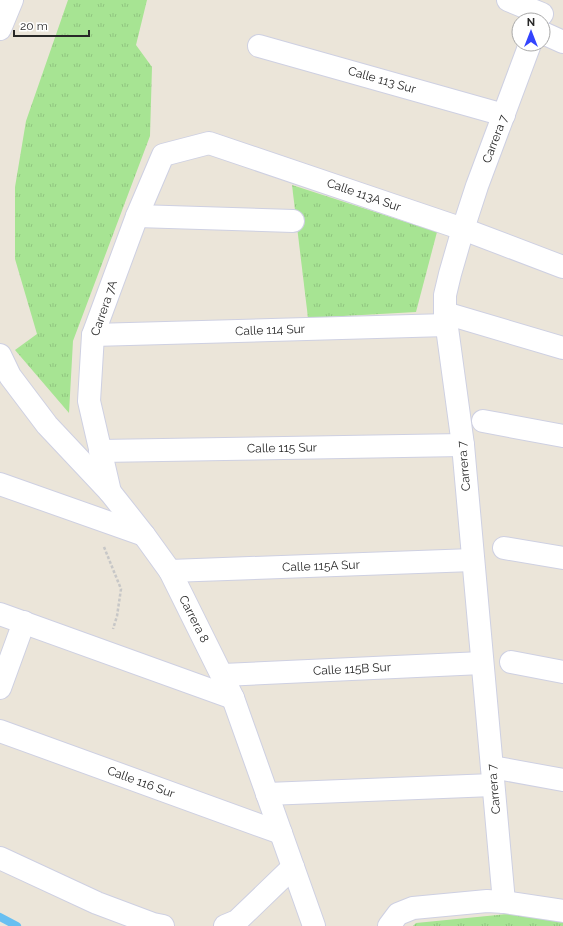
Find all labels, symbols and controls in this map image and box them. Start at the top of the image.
scale bar [14,12,89,38]
north arrow [511,12,551,52]
text: N [527,16,535,29]
text: 20 m [20,19,48,33]
street label: Calle 113 Sur [347,64,418,97]
street label: Carrera 7 [479,112,511,165]
street label: Calle 113A Sur [325,176,404,214]
street label: Carrera 7A [88,278,120,338]
street label: Calle 114 Sur [235,322,306,338]
street label: Calle 115 Sur [247,440,318,456]
street label: Carrera 7 [455,440,473,492]
street label: Calle 115A Sur [282,558,361,574]
street label: Carrera 8 [176,593,212,645]
street label: Calle 115B Sur [313,660,392,678]
street label: Calle 116 Sur [105,763,177,801]
street label: Carrera 7 [485,763,503,815]

